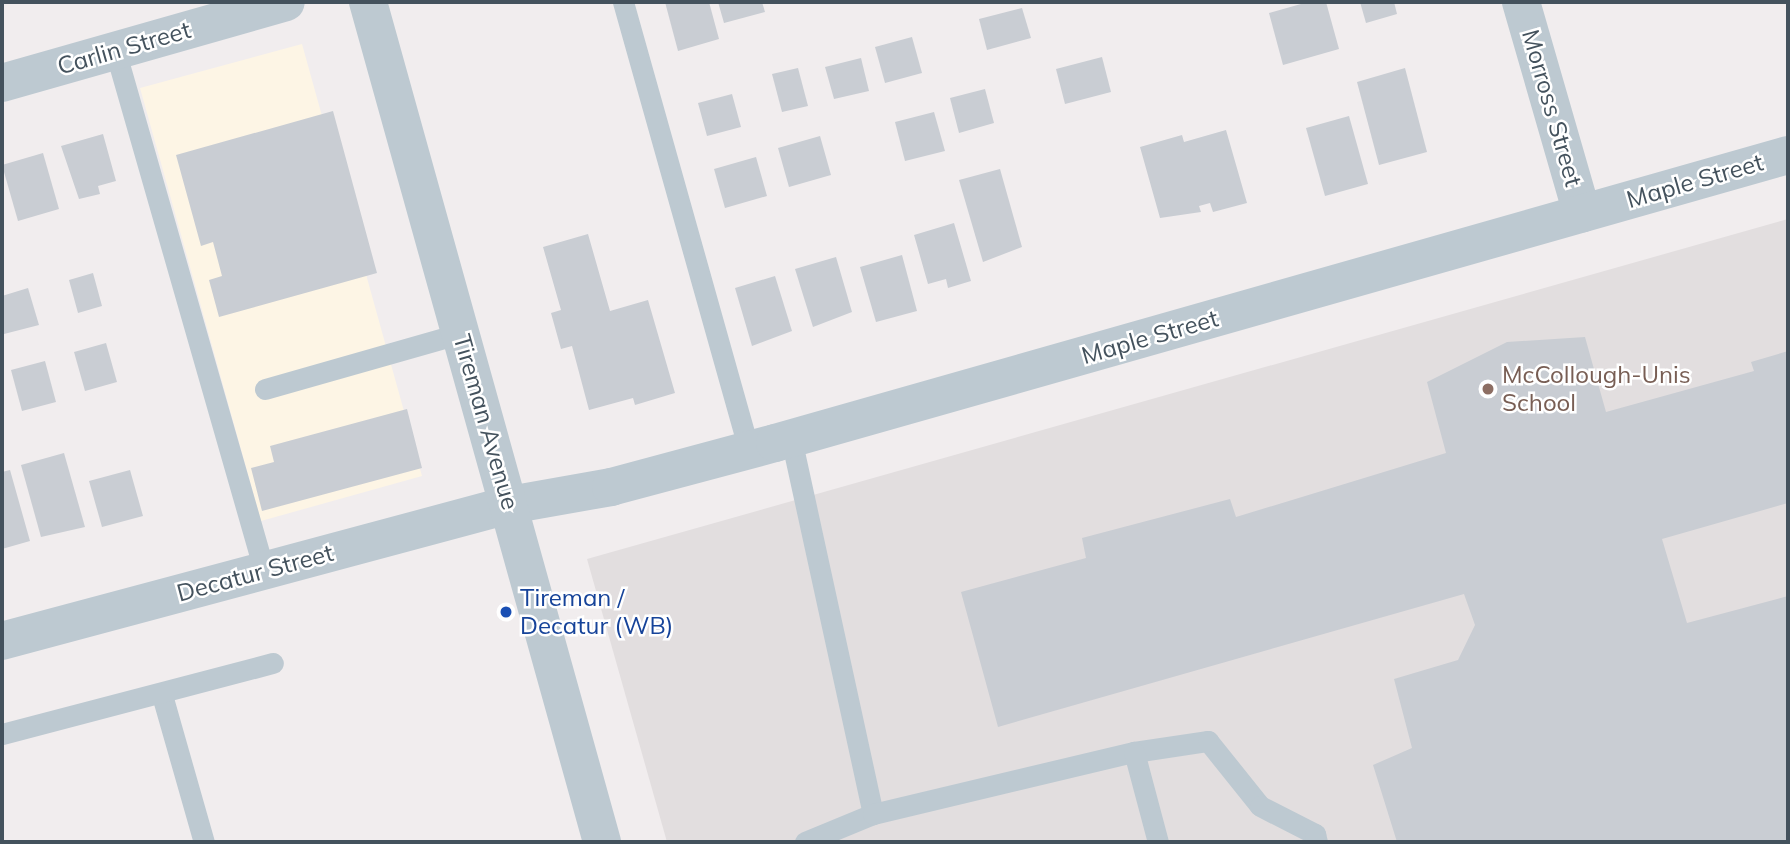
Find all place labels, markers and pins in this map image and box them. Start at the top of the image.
place label: McCollough-Unis School [1502,361,1691,417]
marker: McCollough-Unis School [1480,381,1496,397]
place label: Tireman / Decatur (WB) [520,584,673,640]
marker: Tireman / Decatur (WB) [498,604,514,620]

